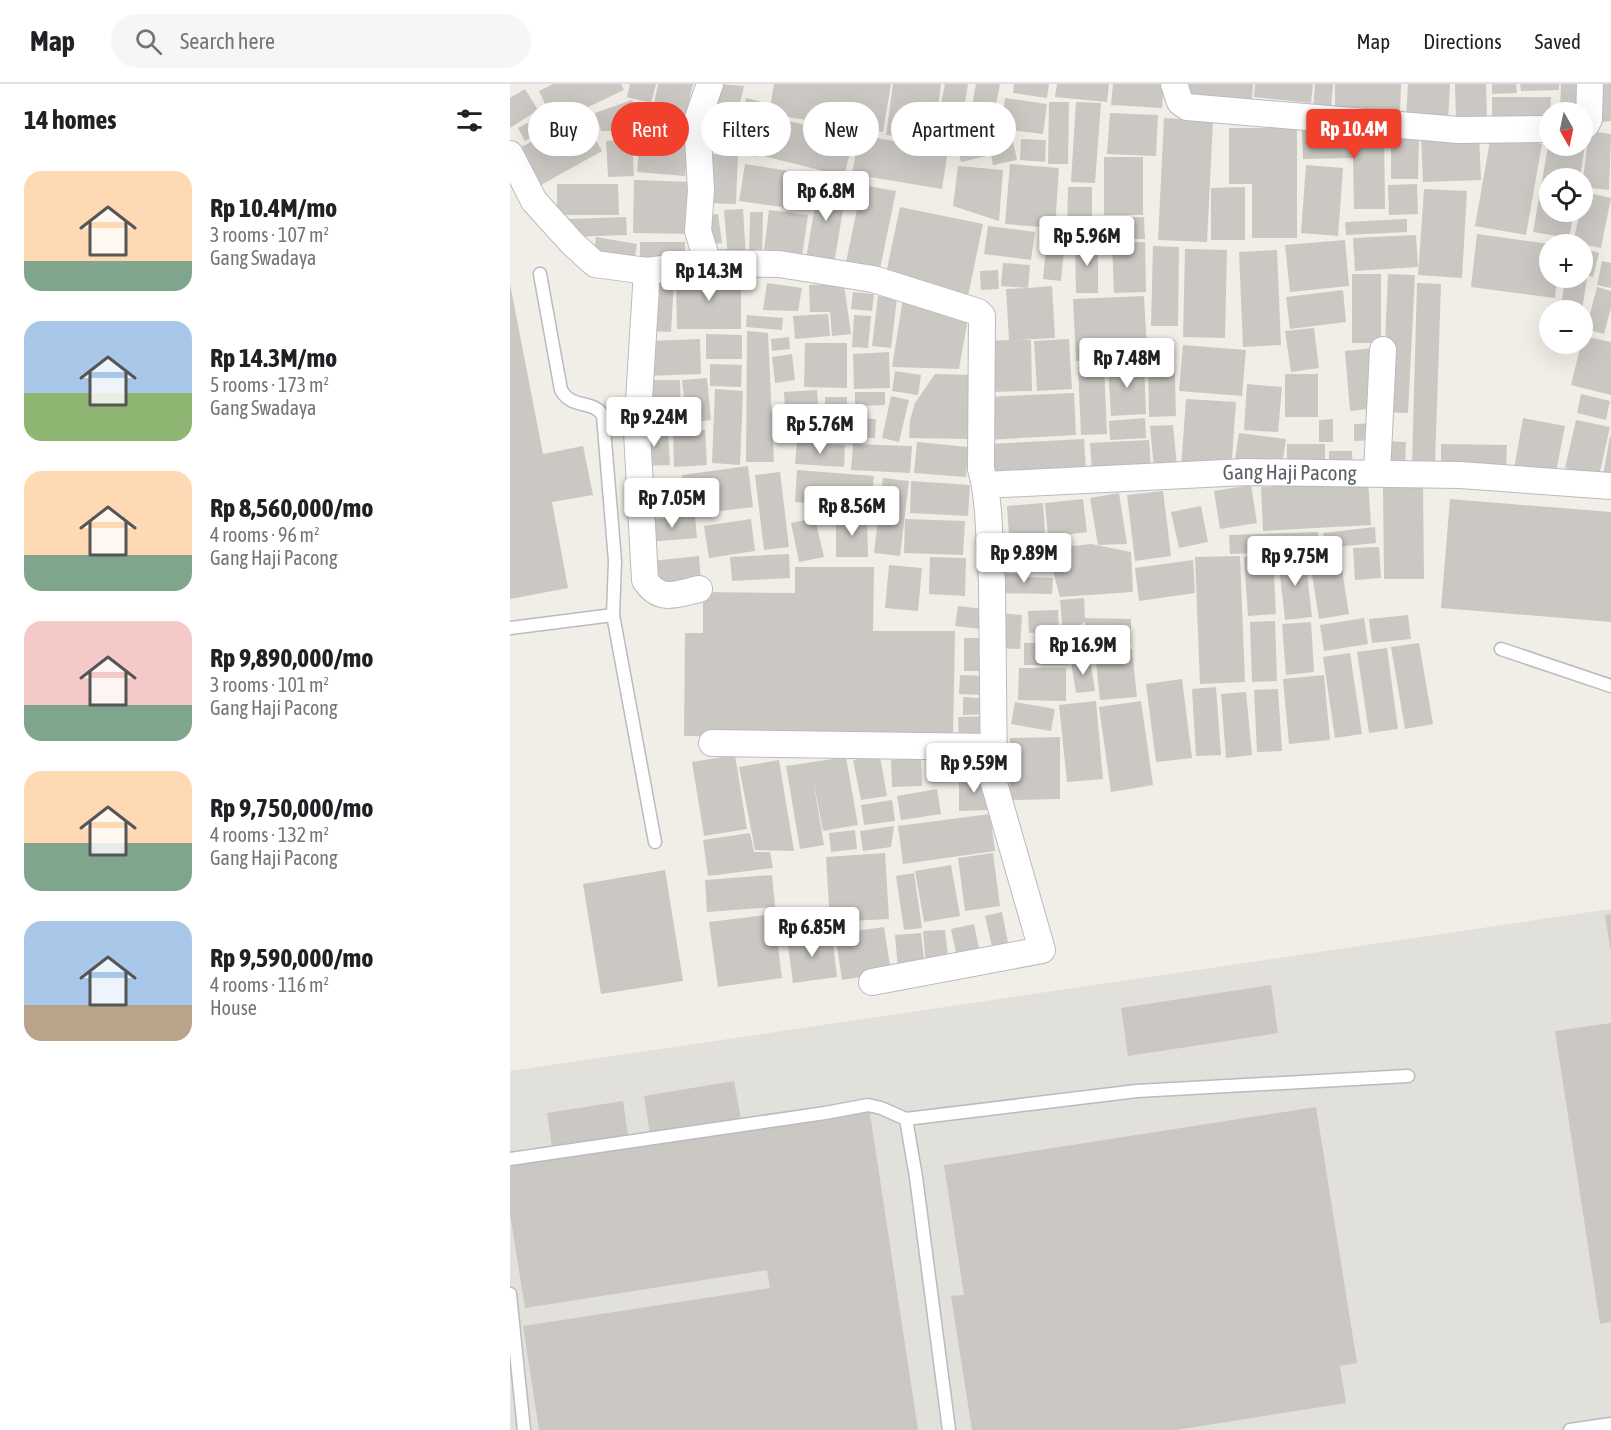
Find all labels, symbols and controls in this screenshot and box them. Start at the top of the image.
search box [111,14,531,68]
text: Map [30,25,75,57]
icon: search [132,25,165,58]
text: Search here [180,28,275,54]
text: Map [1356,29,1390,53]
text: Directions [1423,29,1502,53]
text: Saved [1535,29,1581,53]
chip: Buy [528,102,599,156]
chip: Rent [611,102,689,156]
chip: Filters [701,102,791,156]
chip: New [803,102,879,156]
chip: Apartment [891,102,1016,156]
north arrow [1539,102,1593,156]
map controls [1539,102,1593,354]
icon: filters [453,104,486,137]
text: 14 homes [24,105,117,135]
pin: Rp 10.4M [1292,109,1416,160]
text: Rp 10.4M [1320,117,1388,140]
button: locate [1539,168,1593,222]
pin: Rp 6.8M [771,171,881,222]
text: Rp 6.8M [797,179,855,202]
text: Rp 10.4M/mo [210,193,337,223]
icon: home [72,195,144,267]
pin: Rp 5.96M [1025,216,1149,267]
text: 3 rooms · 107 m² [210,223,329,246]
text: Rp 5.96M [1053,224,1121,247]
button: + [1539,234,1593,288]
text: Gang Swadaya [210,246,316,269]
pin: Rp 14.3M [647,251,771,302]
text: Rp 14.3M [675,259,743,282]
button: − [1539,300,1593,354]
pin: Rp 7.48M [1065,338,1189,389]
text: Rp 14.3M/mo [210,343,337,373]
icon: home [72,345,144,417]
text: Rp 7.48M [1093,346,1161,369]
text: 5 rooms · 173 m² [210,373,329,396]
text: Gang Swadaya [210,396,316,419]
pin: Rp 9.24M [592,397,716,448]
pin: Rp 5.76M [758,404,882,455]
text: Rp 9.24M [620,405,688,428]
text: Rp 5.76M [786,412,854,435]
street label: Gang Haji Pacong [1222,459,1357,485]
pin: Rp 7.05M [610,478,734,529]
text: Rp 7.05M [638,486,706,509]
pin: Rp 8.56M [790,486,914,537]
text: Rp 8,560,000/mo [210,493,373,523]
text: Rp 8.56M [818,494,886,517]
icon: home [72,495,144,567]
text: 4 rooms · 96 m² [210,523,320,546]
pin: Rp 9.89M [962,533,1086,584]
pin: Rp 9.75M [1233,536,1357,587]
text: Rp 9.89M [990,541,1058,564]
text: Rp 9.75M [1261,544,1329,567]
text: Gang Haji Pacong [210,546,338,569]
pin: Rp 16.9M [1021,625,1145,676]
text: Rp 16.9M [1049,633,1117,656]
text: Rp 9,890,000/mo [210,643,373,673]
icon: home [72,645,144,717]
text: 3 rooms · 101 m² [210,673,329,696]
text: Gang Haji Pacong [210,696,338,719]
pin: Rp 9.59M [912,743,1036,794]
text: Rp 9.59M [940,751,1008,774]
text: Rp 9,750,000/mo [210,793,373,823]
icon: home [72,795,144,867]
text: 4 rooms · 132 m² [210,823,329,846]
text: Gang Haji Pacong [210,846,338,869]
pin: Rp 6.85M [750,907,874,958]
text: Rp 6.85M [778,915,846,938]
text: Rp 9,590,000/mo [210,943,373,973]
icon: home [72,945,144,1017]
text: 4 rooms · 116 m² [210,973,329,996]
text: House [210,996,257,1019]

